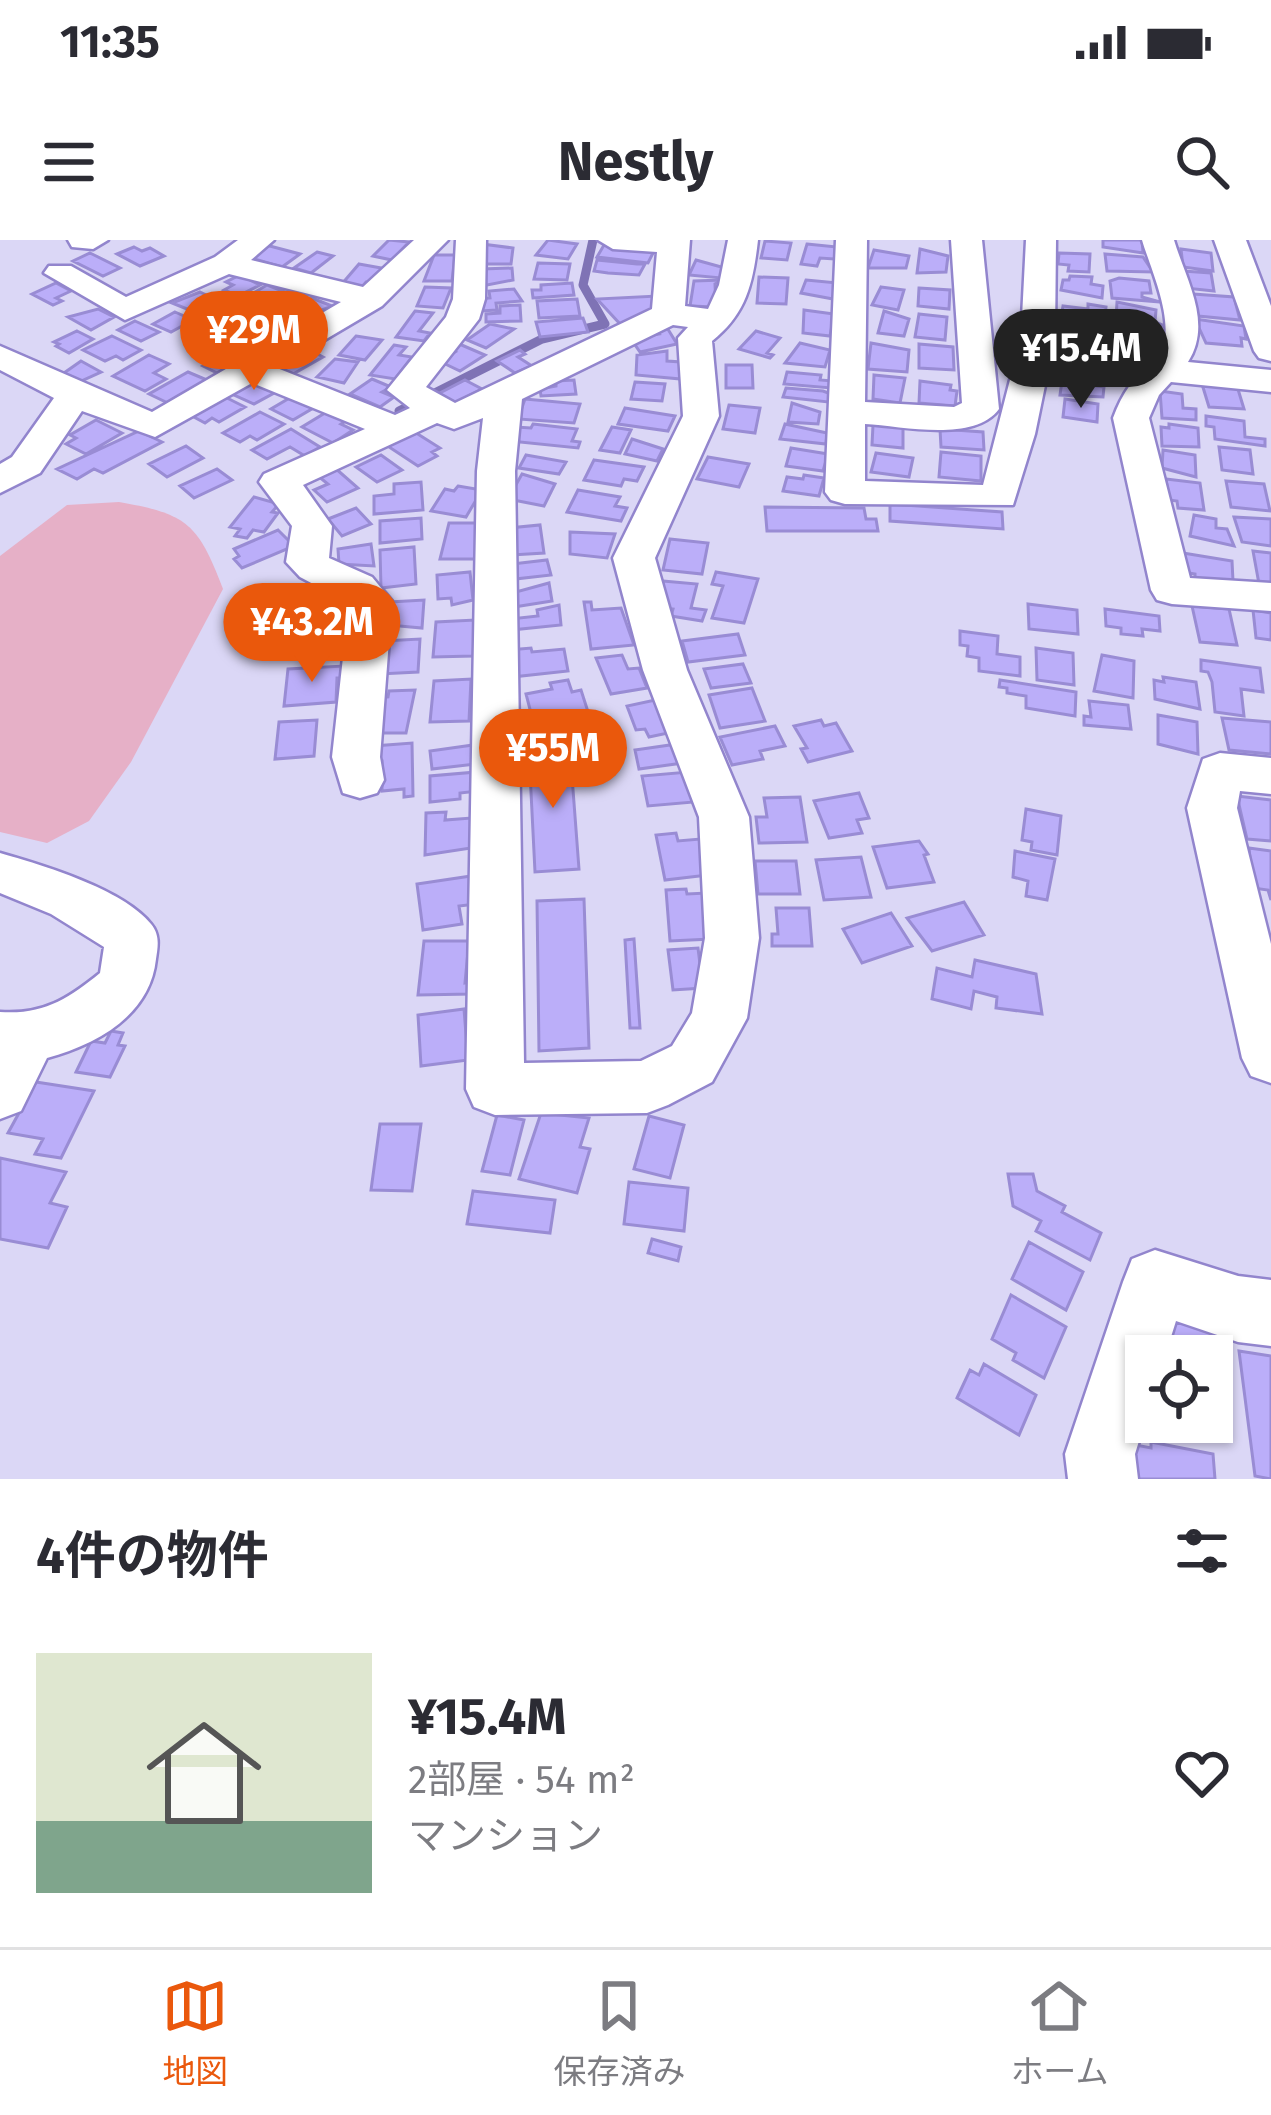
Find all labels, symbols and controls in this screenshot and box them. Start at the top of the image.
text: 11:35 [60,15,160,69]
icon: menu [36,129,102,195]
icon: search [1169,129,1235,195]
text: Nestly [558,130,713,194]
pin: ¥29M [183,291,325,393]
text: ¥29M [207,307,301,353]
pin: ¥15.4M [983,309,1179,411]
text: ¥15.4M [1020,325,1142,371]
pin: ¥43.2M [214,583,410,685]
text: ¥43.2M [250,599,374,645]
pin: ¥55M [482,709,624,811]
text: ¥55M [506,725,600,771]
map controls [1125,1335,1233,1443]
button: locate [1125,1335,1233,1443]
icon: filters [1169,1518,1235,1584]
text: 4件の物件 [36,1525,269,1587]
text: ¥15.4M [408,1686,566,1748]
icon: home [132,1701,276,1845]
icon: heart [1169,1740,1235,1806]
text: 2部屋 · 54 m² [408,1757,635,1803]
text: マンション [408,1813,603,1859]
tab: 地図 [162,1973,228,2093]
tab: 保存済み [553,1973,685,2093]
tab: ホーム [1010,1973,1108,2093]

